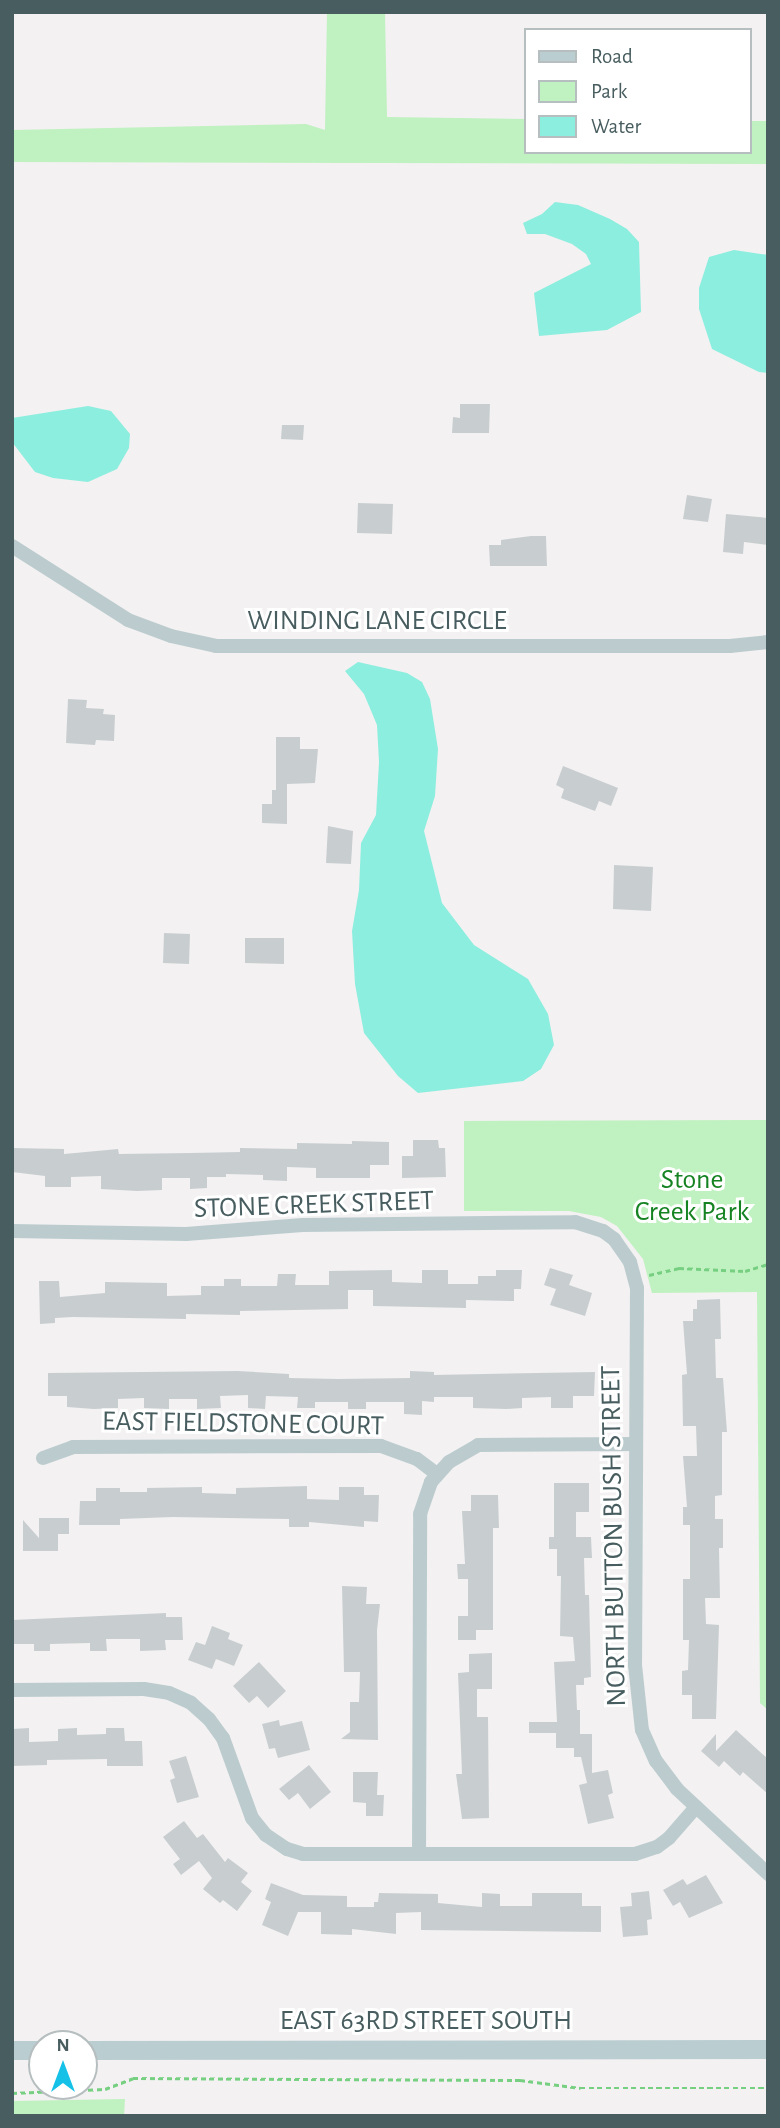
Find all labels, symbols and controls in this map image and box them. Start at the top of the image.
legend [524,28,752,154]
text: Road [591,46,633,67]
text: Park [591,81,627,102]
text: Water [591,116,641,137]
street label: WINDING LANE CIRCLE [247,604,507,638]
park label: Stone Creek Park [635,1163,749,1229]
street label: STONE CREEK STREET [193,1184,435,1226]
street label: NORTH BUTTON BUSH STREET [594,1365,634,1707]
street label: EAST FIELDSTONE COURT [102,1405,384,1443]
street label: EAST 63RD STREET SOUTH [280,2004,572,2038]
north arrow [28,2030,98,2100]
text: N [56,2036,70,2055]

